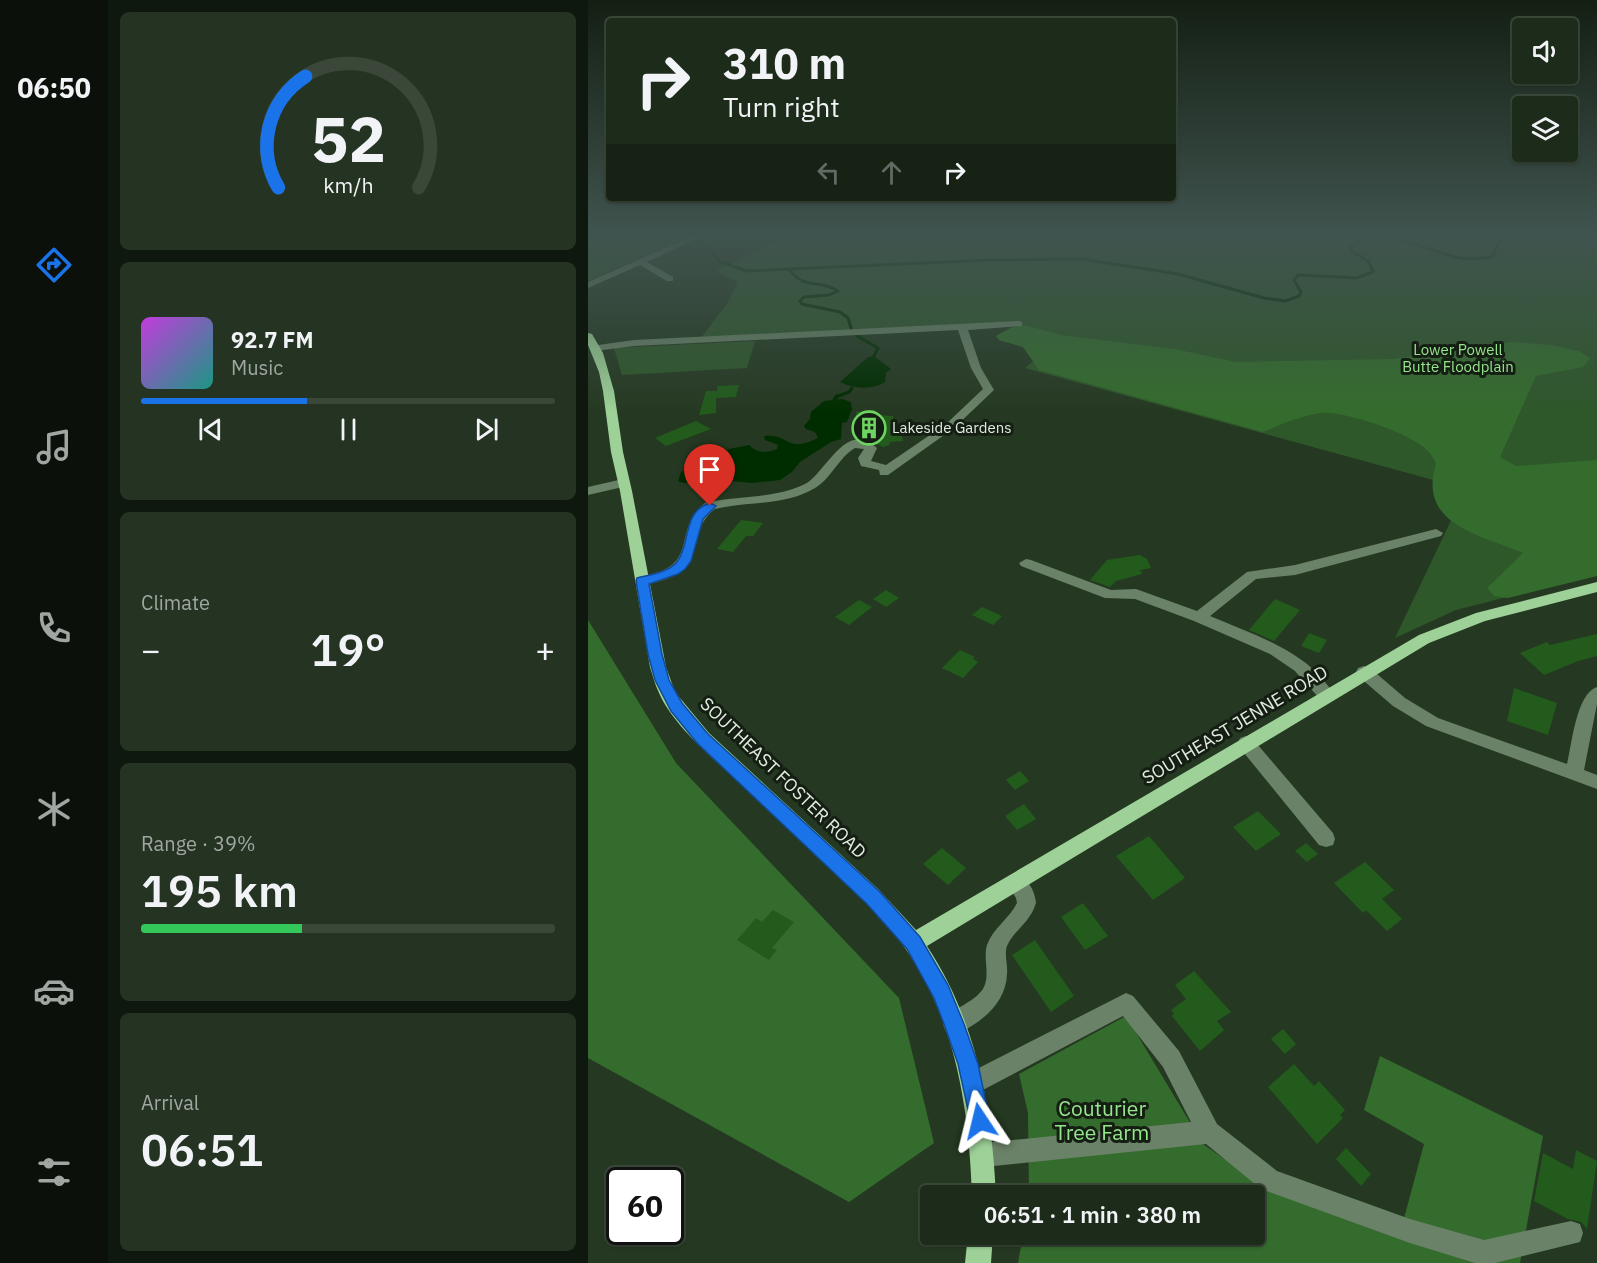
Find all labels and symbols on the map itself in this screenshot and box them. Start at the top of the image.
park label: Lower Powell Butte Floodplain [1402,340,1514,376]
building icon: Lakeside Gardens [851,410,887,446]
place label: Lakeside Gardens [892,418,1012,437]
pin [684,444,735,506]
street label: SOUTHEAST JENNE ROAD [1138,660,1332,789]
street label: SOUTHEAST FOSTER ROAD [696,692,871,863]
position arrow [948,1089,1012,1153]
park label: Couturier Tree Farm [1055,1094,1149,1146]
speed limit sign: 60 [606,1167,684,1245]

